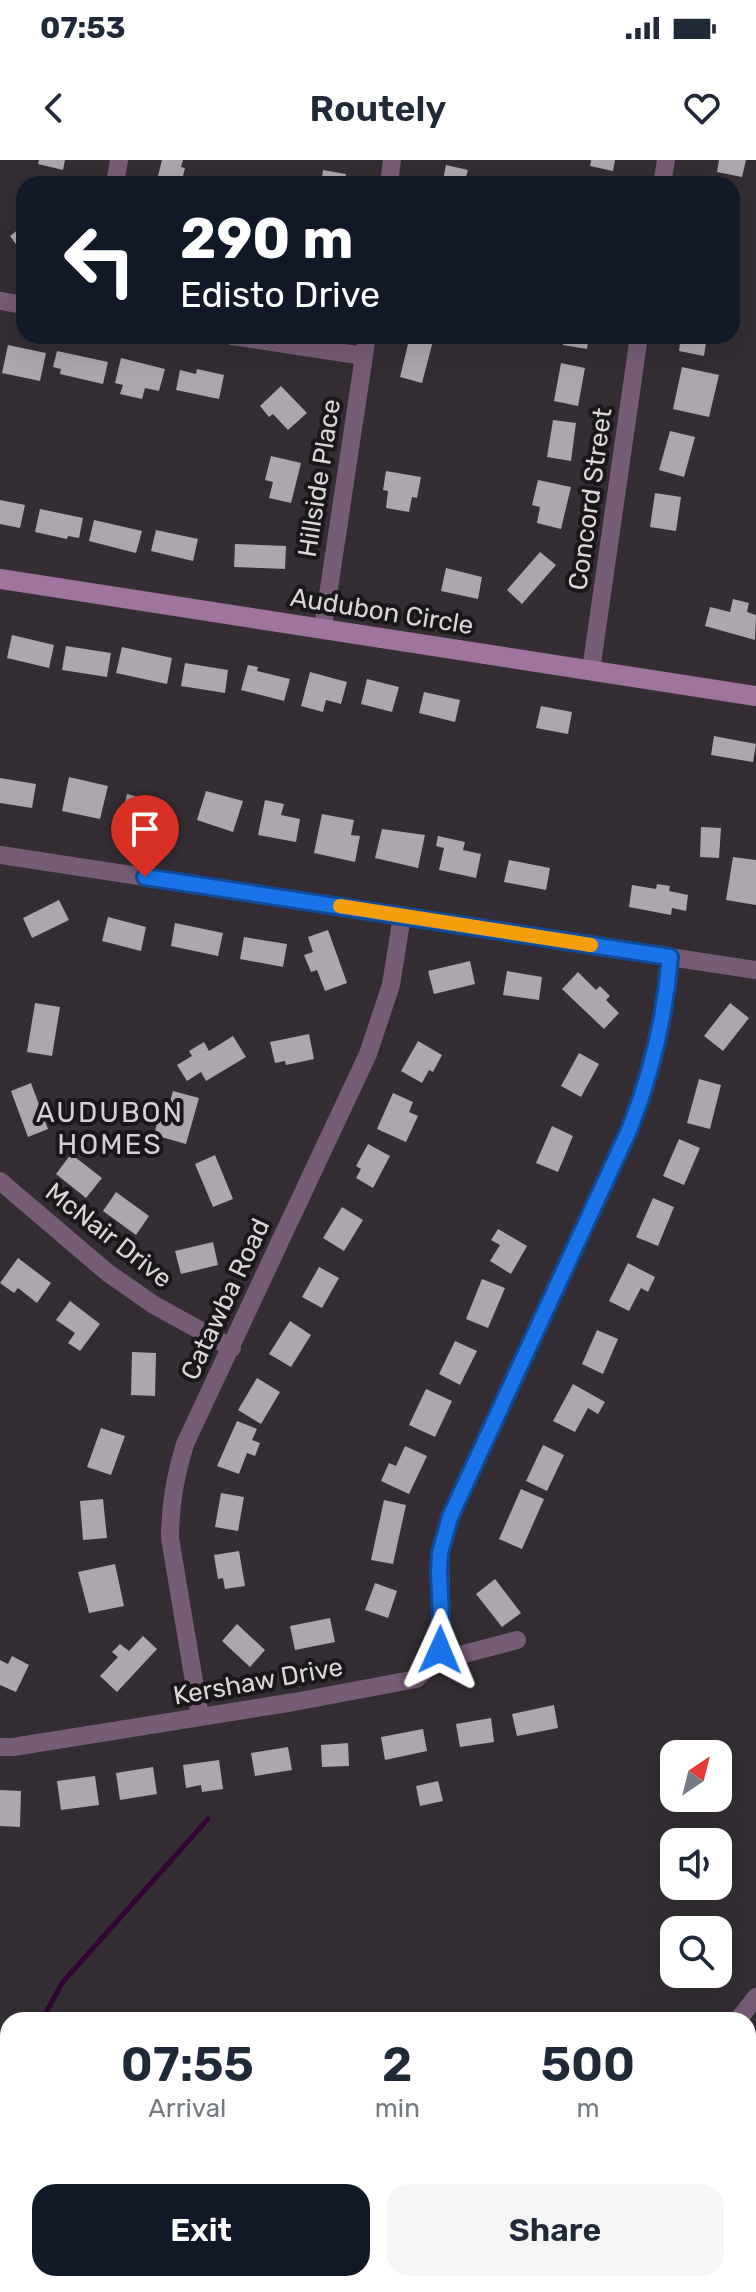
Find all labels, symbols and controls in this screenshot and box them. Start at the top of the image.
text: 07:53 [40,10,126,46]
icon: back [32,86,76,130]
icon: heart [680,86,724,130]
text: Routely [310,87,446,130]
text: 290 m [180,206,354,272]
icon: left [48,208,152,312]
text: Edisto Drive [180,273,380,316]
street label: Hillside Place [292,397,347,559]
street label: Concord Street [562,406,619,592]
street label: Audubon Circle [288,582,476,641]
pin [111,795,179,877]
icon: arrive [123,807,167,851]
district label: AUDUBON HOMES [36,1096,184,1161]
street label: McNair Drive [39,1176,178,1294]
street label: Catawba Road [174,1214,276,1385]
position arrow [398,1608,482,1692]
street label: Kershaw Drive [171,1651,345,1712]
north arrow [660,1740,732,1812]
map controls [660,1740,732,1988]
button: sound [660,1828,732,1900]
button: search [660,1916,732,1988]
text: 07:55 [121,2036,254,2093]
text: 2 [382,2036,413,2093]
text: 500 [541,2036,635,2093]
text: Arrival [148,2093,226,2124]
text: min [375,2093,420,2124]
text: m [576,2093,600,2124]
button: Exit [32,2184,370,2276]
button: Share [386,2184,724,2276]

